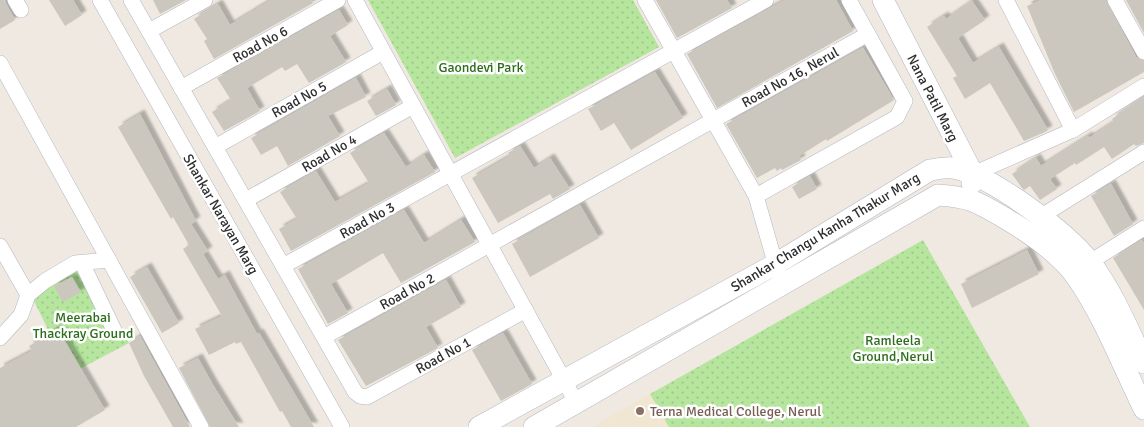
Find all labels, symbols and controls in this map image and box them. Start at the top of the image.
street label: Road No 6 [230,22,291,67]
street label: Road No 16, Nerul [739,44,842,111]
street label: Nana Patil Marg [903,52,962,145]
park label: Gaondevi Park [438,59,524,76]
street label: Road No 5 [269,77,330,122]
street label: Road No 4 [299,131,360,176]
street label: Shankar Narayan Marg [179,151,262,277]
street label: Shankar Changu Kanha Thakur Marg [728,169,923,296]
street label: Road No 3 [337,198,398,243]
street label: Road No 2 [377,269,438,314]
park label: Meerabai Thackray Ground [33,309,133,342]
park label: Ramleela Ground,Nerul [852,332,934,365]
street label: Road No 1 [413,333,474,378]
place label: Terna Medical College, Nerul [650,403,821,420]
marker: Terna Medical College, Nerul [634,405,646,417]

